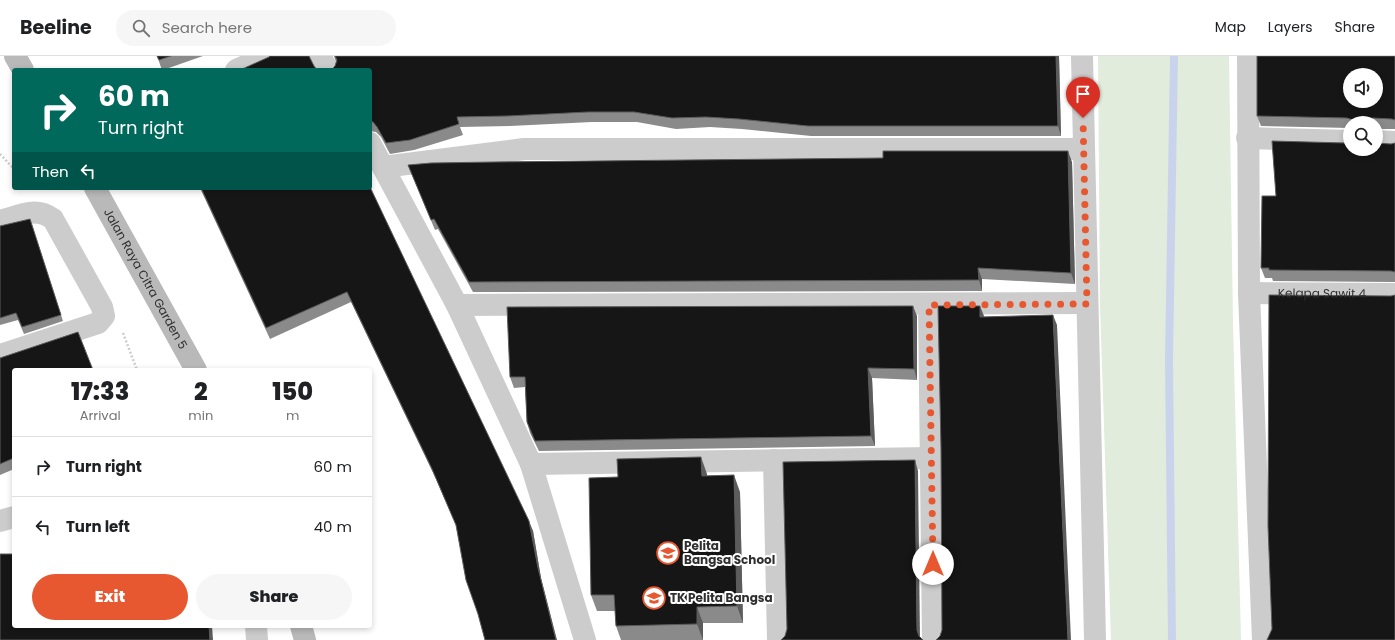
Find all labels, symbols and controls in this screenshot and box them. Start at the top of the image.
search box [116,10,396,46]
text: Beeline [20,14,92,41]
icon: search [130,17,152,39]
text: Search here [162,17,252,38]
text: Map [1215,17,1246,37]
text: Layers [1268,17,1312,37]
text: Share [1334,17,1375,37]
map controls [1343,68,1383,156]
button: sound [1343,68,1383,108]
text: 60 m [98,77,170,116]
pin [1066,77,1100,118]
icon: arrive [1072,83,1094,105]
icon: right [32,84,84,136]
text: Turn right [98,115,184,140]
button: search [1343,116,1383,156]
icon: left [77,160,99,182]
text: Then [32,161,69,182]
street label: Jalan Raya Citra Garden 5 [100,205,192,352]
street label: Kelapa Sawit 4 [1278,284,1367,302]
text: 17:33 [71,375,129,408]
text: 2 [194,375,208,408]
text: 150 [272,375,313,408]
text: Arrival [80,406,121,425]
text: min [188,406,213,425]
text: m [286,406,299,425]
icon: right [32,456,54,478]
text: Turn right [66,456,142,477]
text: 60 m [314,456,352,477]
icon: left [32,516,54,538]
text: Turn left [66,516,130,537]
text: 40 m [314,516,352,537]
place label: Pelita Bangsa School [684,537,775,568]
school or university icon: Pelita Bangsa School [655,540,681,566]
position arrow [912,543,954,585]
button: Exit [32,574,188,620]
button: Share [196,574,352,620]
school or university icon: TK Pelita Bangsa [641,585,667,611]
place label: TK Pelita Bangsa [670,589,773,606]

